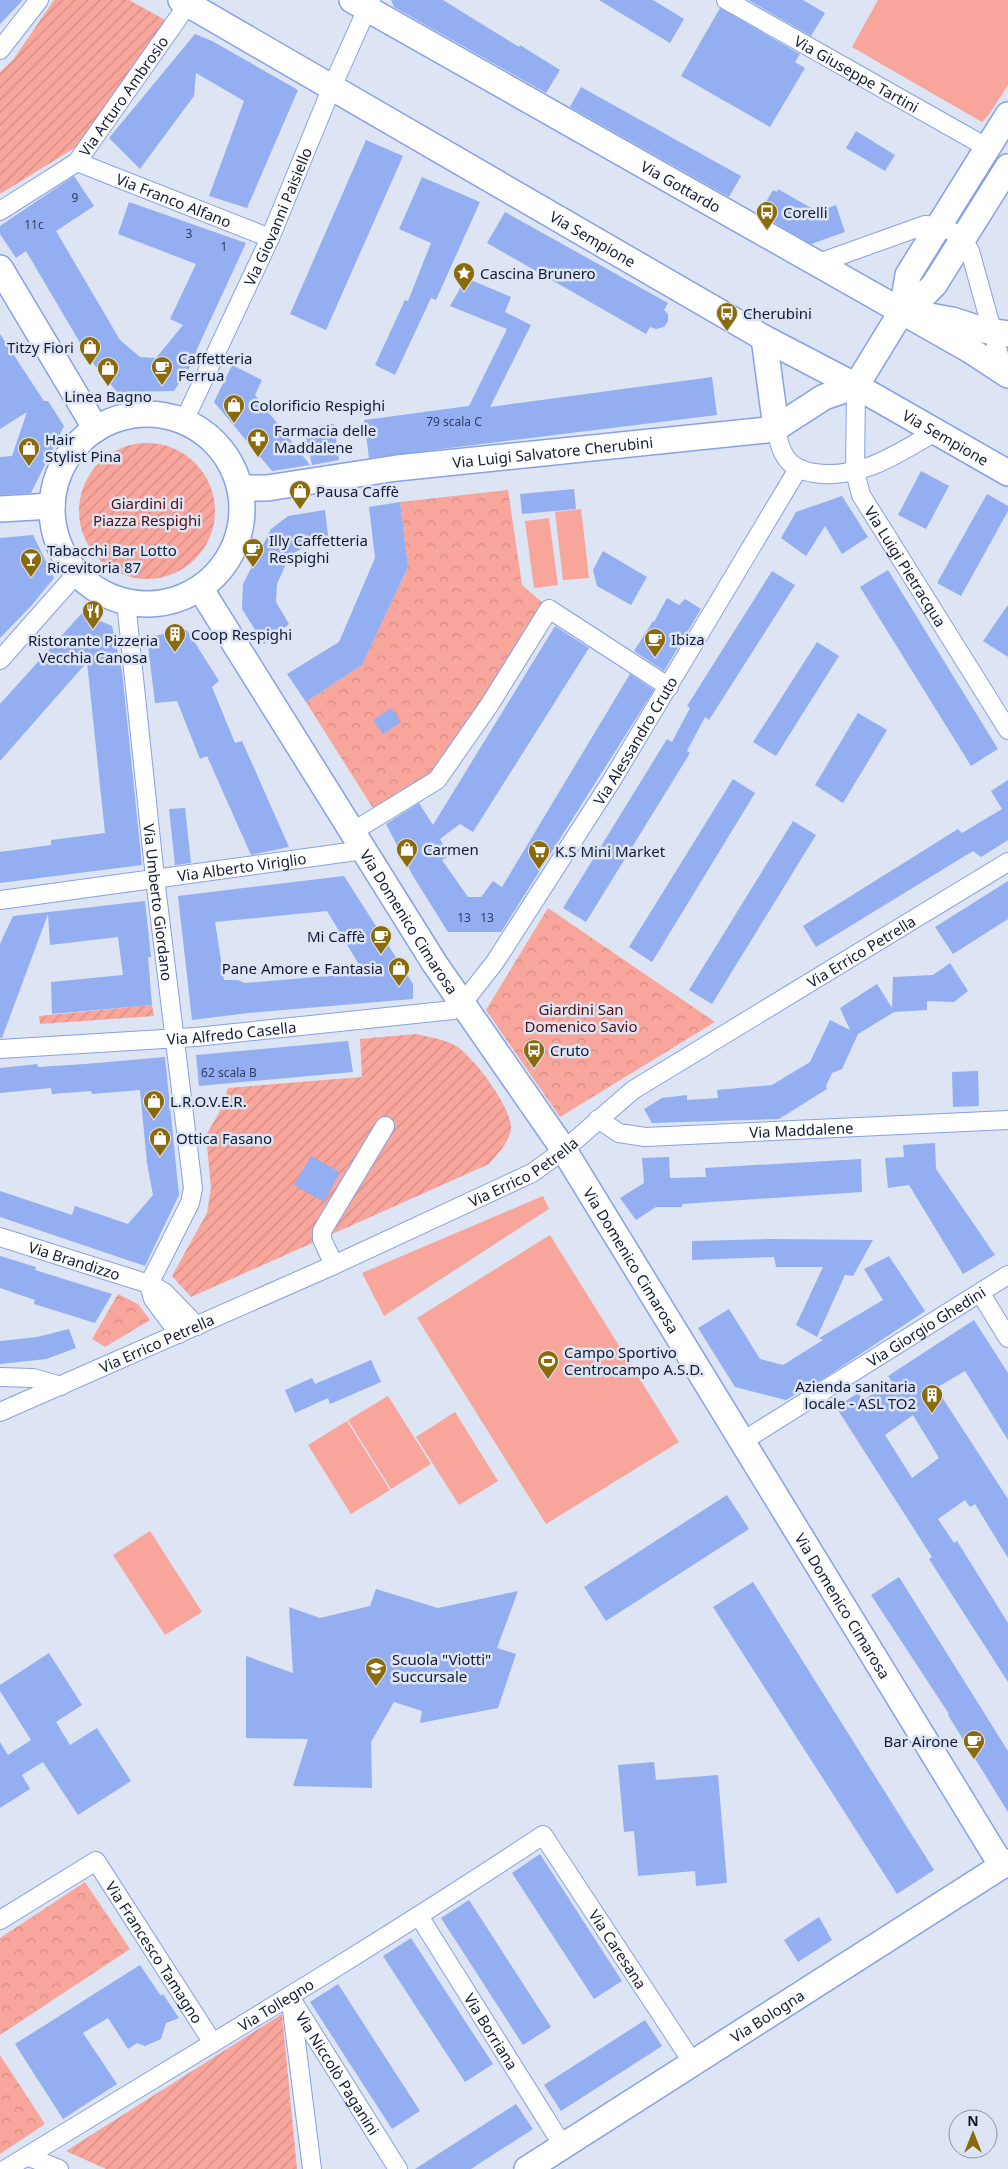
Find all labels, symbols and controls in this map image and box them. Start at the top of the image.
street label: Via Giuseppe Tartini [791,31,922,117]
street label: Via Arturo Ambrosio [74,32,173,160]
street label: Via Giovanni Paisiello [239,144,316,289]
street label: Via Gottardo [637,156,724,217]
street label: Via Franco Alfano [113,168,234,232]
house number: 9 [72,189,79,206]
bus stop icon: Corelli [755,200,779,231]
place label: Corelli [783,202,828,222]
street label: Via Sempione [546,206,639,271]
house number: 11c [24,216,44,233]
house number: 3 [186,225,193,242]
house number: 1 [221,238,227,255]
place icon: Cascina Brunero [452,261,476,292]
place label: Cascina Brunero [480,263,596,283]
bus stop icon: Cherubini [715,301,739,332]
place label: Cherubini [743,303,812,323]
shop icon: Titzy Fiori [78,335,102,366]
place label: Titzy Fiori [7,337,74,357]
place label: Caffetteria Ferrua [178,348,252,385]
cafe icon: Caffetteria Ferrua [150,355,174,386]
shop icon: Linea Bagno [96,356,120,387]
place label: Linea Bagno [64,386,152,406]
shop icon: Colorificio Respighi [222,393,246,424]
place label: Colorificio Respighi [250,395,385,415]
street label: Via Sempione [899,405,992,470]
house number: 79 scala C [426,413,482,430]
place label: Farmacia delle Maddalene [274,420,376,457]
pharmacy icon: Farmacia delle Maddalene [246,427,270,458]
place label: Hair Stylist Pina [45,429,121,466]
street label: Via Luigi Salvatore Cherubini [451,432,654,472]
shop icon: Hair Stylist Pina [17,436,41,467]
shop icon: Pausa Caffè [288,479,312,510]
place label: Pausa Caffè [316,481,399,501]
park label: Giardini di Piazza Respighi [93,493,201,530]
street label: Via Luigi Pietracqua [860,502,951,630]
place label: Illy Caffetteria Respighi [269,530,368,567]
cafe icon: Illy Caffetteria Respighi [241,537,265,568]
place label: Tabacchi Bar Lotto Ricevitoria 87 [47,540,177,577]
bar icon: Tabacchi Bar Lotto Ricevitoria 87 [19,547,43,578]
restaurant icon: Ristorante Pizzeria Vecchia Canosa [81,599,105,630]
building icon: Coop Respighi [163,622,187,653]
place label: Coop Respighi [191,624,292,644]
cafe icon: Ibiza [643,627,667,658]
place label: Ibiza [671,629,705,649]
place label: Ristorante Pizzeria Vecchia Canosa [28,630,158,667]
street label: Via Alessandro Cruto [589,673,682,809]
street label: Via Umberto Giordano [139,823,178,982]
shop icon: Carmen [395,837,419,868]
place label: Carmen [423,839,479,859]
supermarket icon: K.S Mini Market [527,839,551,870]
place label: K.S Mini Market [555,841,666,861]
street label: Via Domenico Cimarosa [356,846,463,998]
street label: Via Alberto Viriglio [176,848,308,886]
house number: 13 [457,909,471,926]
house number: 13 [480,909,494,926]
street label: Via Errico Petrella [803,911,919,992]
cafe icon: Mi Caffè [369,924,393,955]
place label: Mi Caffè [307,926,365,946]
shop icon: Pane Amore e Fantasia [387,956,411,987]
place label: Pane Amore e Fantasia [222,958,383,978]
park label: Giardini San Domenico Savio [524,999,638,1036]
street label: Via Alfredo Casella [166,1017,297,1049]
bus stop icon: Cruto [522,1038,546,1069]
place label: Cruto [550,1040,589,1060]
house number: 62 scala B [201,1064,257,1081]
shop icon: L.R.O.V.E.R. [142,1089,166,1120]
place label: L.R.O.V.E.R. [170,1091,247,1111]
street label: Via Maddalene [749,1117,854,1142]
shop icon: Ottica Fasano [148,1126,172,1157]
place label: Ottica Fasano [176,1128,272,1148]
street label: Via Errico Petrella [465,1133,582,1211]
street label: Via Domenico Cimarosa [579,1184,684,1337]
street label: Via Brandizzo [26,1237,123,1284]
street label: Via Giorgio Ghedini [863,1282,989,1371]
street label: Via Errico Petrella [96,1309,217,1377]
place label: Campo Sportivo Centrocampo A.S.D. [564,1342,704,1379]
sports icon: Campo Sportivo Centrocampo A.S.D. [536,1349,560,1380]
place label: Azienda sanitaria locale - ASL TO2 [795,1376,916,1413]
building icon: Azienda sanitaria locale - ASL TO2 [920,1383,944,1414]
street label: Via Domenico Cimarosa [791,1529,895,1682]
place label: Scuola "Viotti" Succursale [392,1649,491,1686]
school or university icon: Scuola "Viotti" Succursale [364,1656,388,1687]
cafe icon: Bar Airone [962,1729,986,1760]
place label: Bar Airone [884,1731,958,1751]
street label: Via Francesco Tamagno [101,1877,208,2027]
street label: Via Caresana [585,1906,651,1993]
street label: Via Tollegno [234,1974,317,2035]
street label: Via Bologna [726,1985,808,2047]
street label: Via Borriana [460,1989,523,2073]
street label: Via Niccolò Paganini [292,2008,384,2139]
north arrow [948,2109,998,2159]
text: N [967,2111,979,2130]

